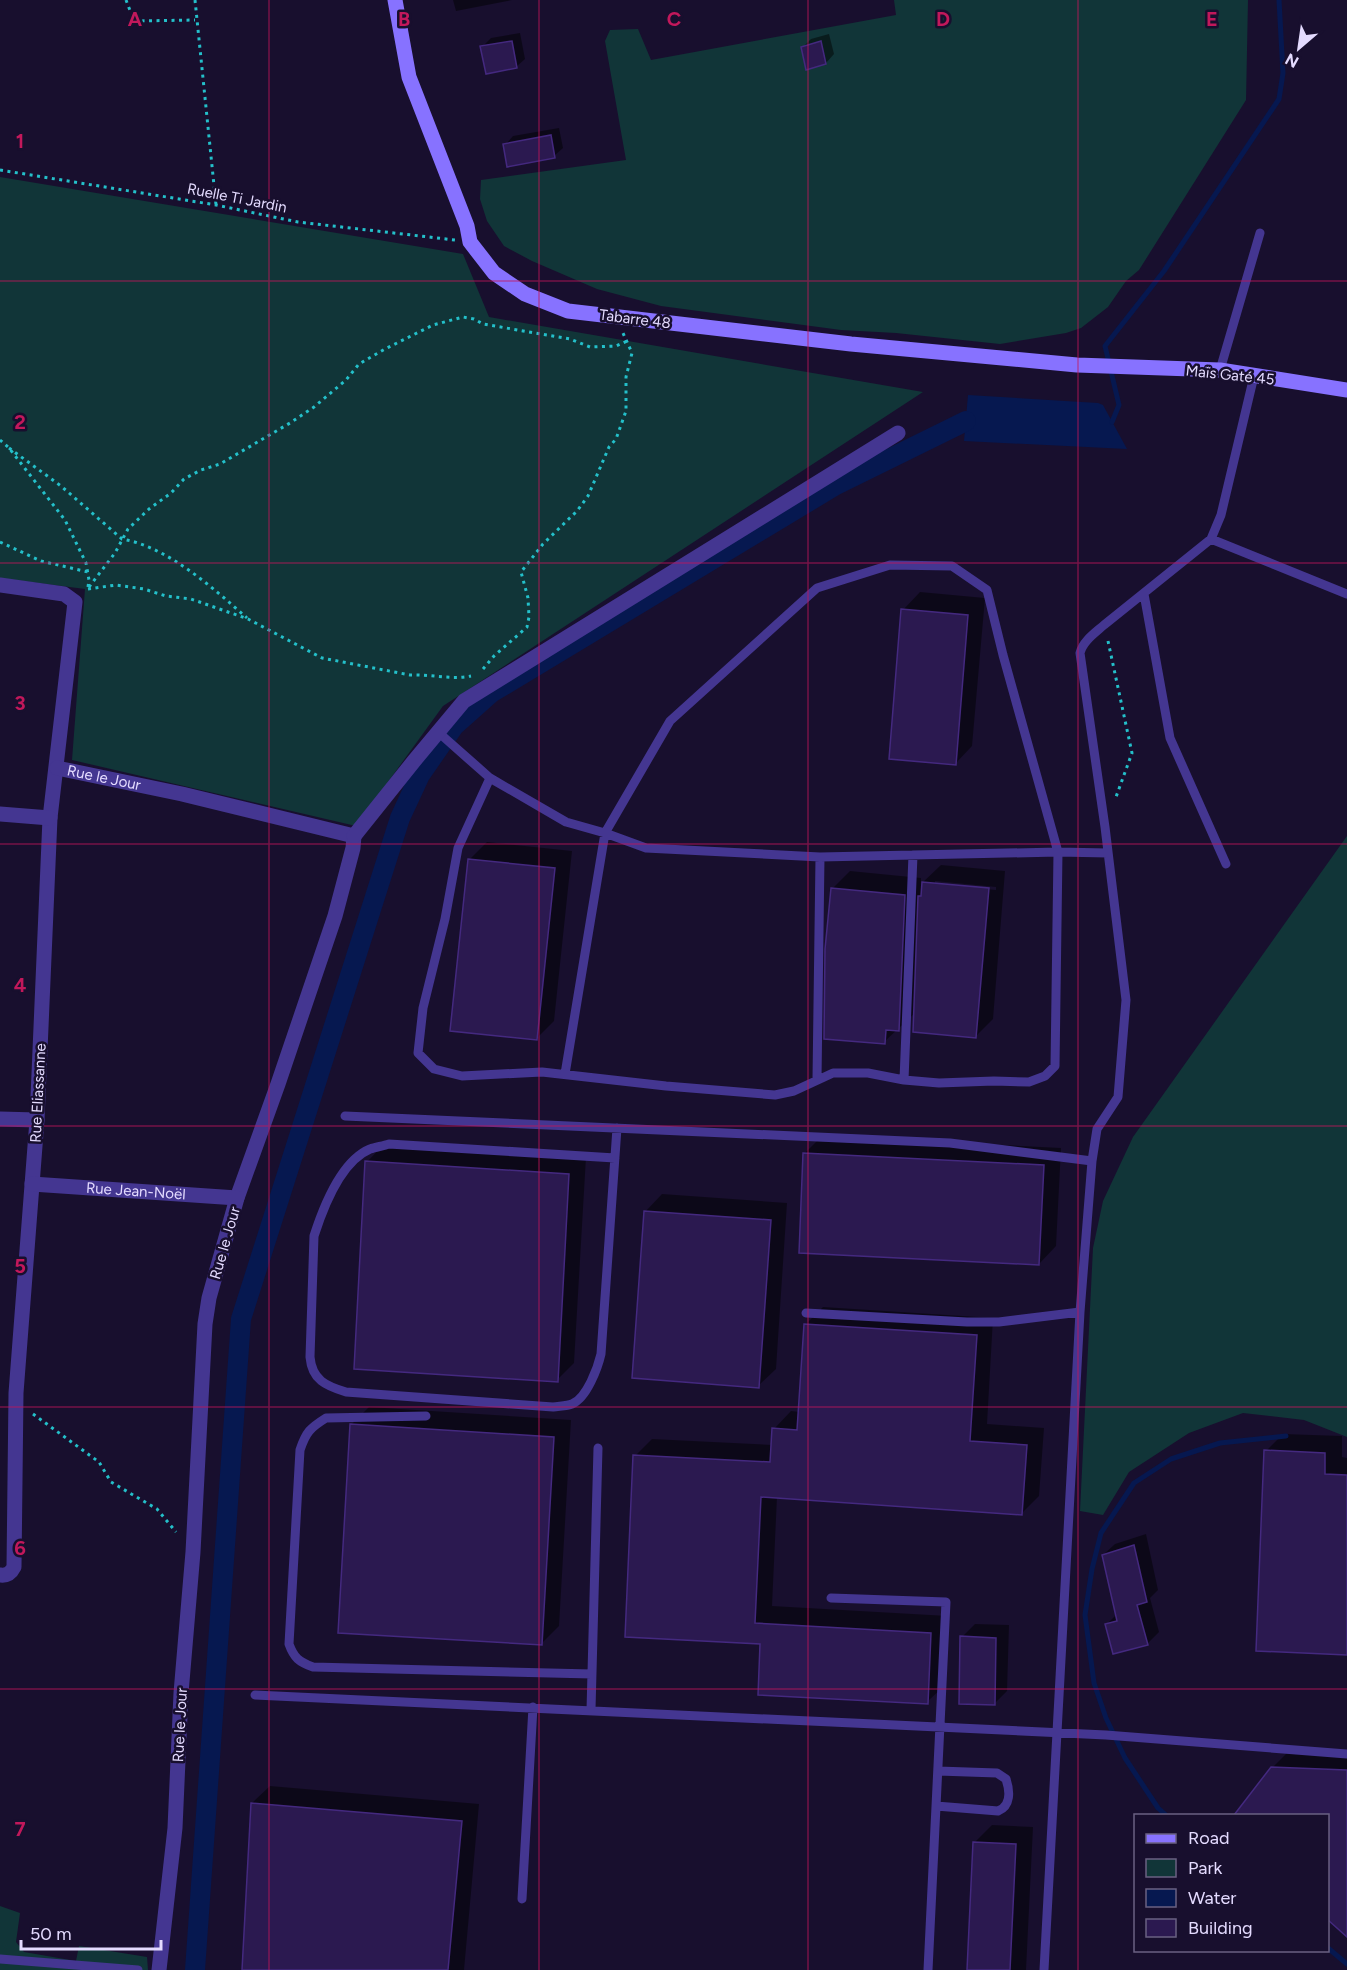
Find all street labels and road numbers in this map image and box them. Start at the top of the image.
street label: Ruelle Ti Jardin [186,180,288,216]
street label: Tabarre 48 [598,306,672,332]
street label: Maïs Gaté 45 [1185,361,1275,389]
street label: Rue le Jour [66,761,142,794]
street label: Rue Eliassanne [26,1043,50,1143]
street label: Rue Jean-Noël [85,1179,186,1203]
street label: Rue le Jour [206,1205,244,1281]
street label: Rue le Jour [169,1687,191,1763]

